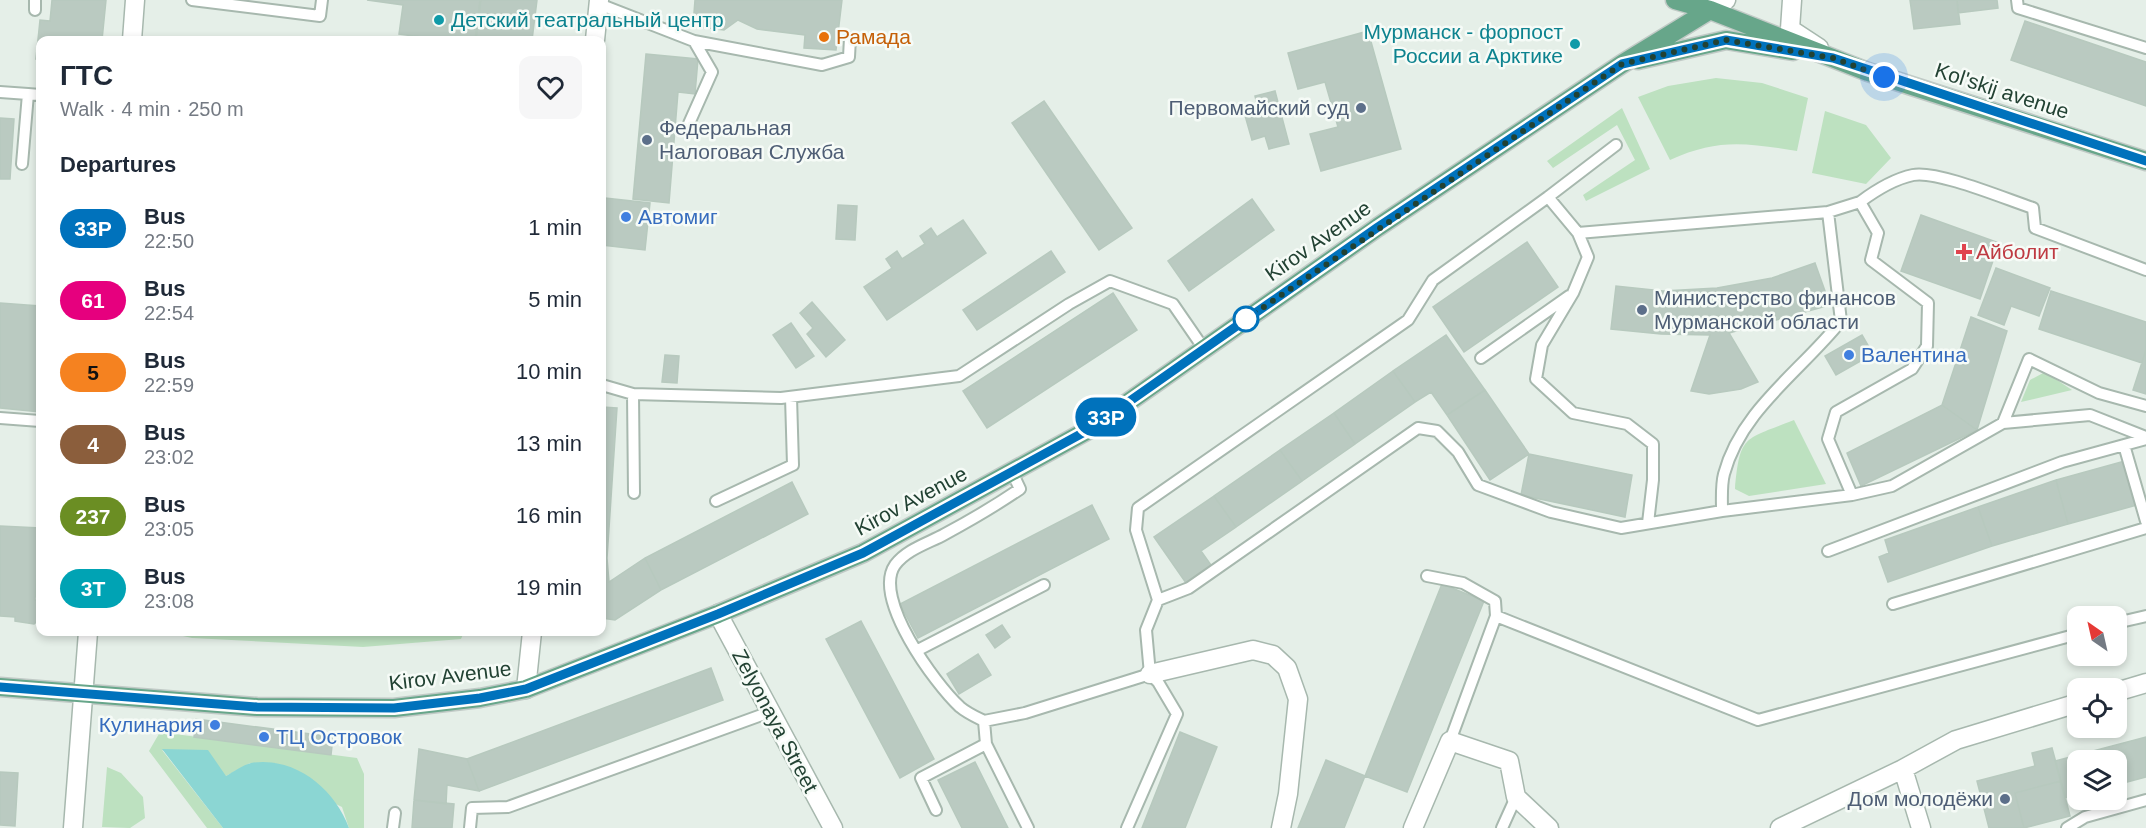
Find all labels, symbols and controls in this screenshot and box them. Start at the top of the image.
place label: Детский театральный центр [451,8,724,31]
marker: Детский театральный центр [432,13,446,27]
place label: Мурманск - форпост России а Арктике [1363,20,1563,67]
place label: Рамада [836,25,911,48]
marker: Рамада [817,30,831,44]
marker: Мурманск - форпост России а Арктике [1568,37,1582,51]
button: heart [519,56,582,119]
street label: Kol'skij avenue [1932,58,2072,123]
text: ГТС [60,60,113,91]
your location [1869,62,1899,92]
place label: Первомайский суд [1169,96,1349,119]
text: Walk · 4 min · 250 m [60,98,244,120]
marker: Первомайский суд [1354,101,1368,115]
place label: Федеральная Налоговая Служба [659,116,845,163]
marker: Федеральная Налоговая Служба [640,133,654,147]
text: Departures [60,152,176,177]
street label: Kirov Avenue [1261,196,1375,285]
text: Bus [144,204,186,229]
place label: Автомиг [638,205,718,228]
marker: Автомиг [619,210,633,224]
text: 1 min [528,215,582,240]
text: 33Р [74,217,112,240]
text: 22:50 [144,230,194,252]
place label: Айболит [1976,240,2059,263]
marker: Айболит [1957,245,1971,259]
text: Bus [144,276,186,301]
place label: Министерство финансов Мурманской области [1654,286,1896,333]
text: 5 min [528,287,582,312]
text: 61 [81,289,105,312]
text: 22:54 [144,302,194,324]
marker: Министерство финансов Мурманской области [1635,303,1649,317]
unlabelled marker [1233,306,1259,332]
place label: Валентина [1861,343,1967,366]
text: Bus [144,348,186,373]
marker: Валентина [1842,348,1856,362]
text: 10 min [516,359,582,384]
text: 5 [87,361,99,384]
text: 22:59 [144,374,194,396]
line badge: 33Р [1072,398,1140,436]
text: 33Р [1087,406,1125,429]
text: Bus [144,420,186,445]
text: 13 min [516,431,582,456]
text: 4 [87,433,99,456]
text: 23:02 [144,446,194,468]
street label: Kirov Avenue [851,461,971,540]
text: Bus [144,492,186,517]
text: 16 min [516,503,582,528]
text: 237 [75,505,111,528]
text: 23:05 [144,518,194,540]
text: Bus [144,564,186,589]
text: 19 min [516,575,582,600]
text: 3Т [81,577,105,600]
text: 23:08 [144,590,194,612]
north arrow [2067,606,2127,666]
map controls [2067,606,2127,810]
street label: Zelyonaya Street [728,645,823,796]
street label: Kirov Avenue [387,657,513,694]
button: locate [2067,678,2127,738]
place label: Кулинария [99,713,203,736]
marker: Кулинария [208,718,222,732]
place label: ТЦ Островок [276,725,403,748]
marker: ТЦ Островок [257,730,271,744]
button: layers [2067,750,2127,810]
place label: Дом молодёжи [1848,787,1993,810]
marker: Дом молодёжи [1998,792,2012,806]

